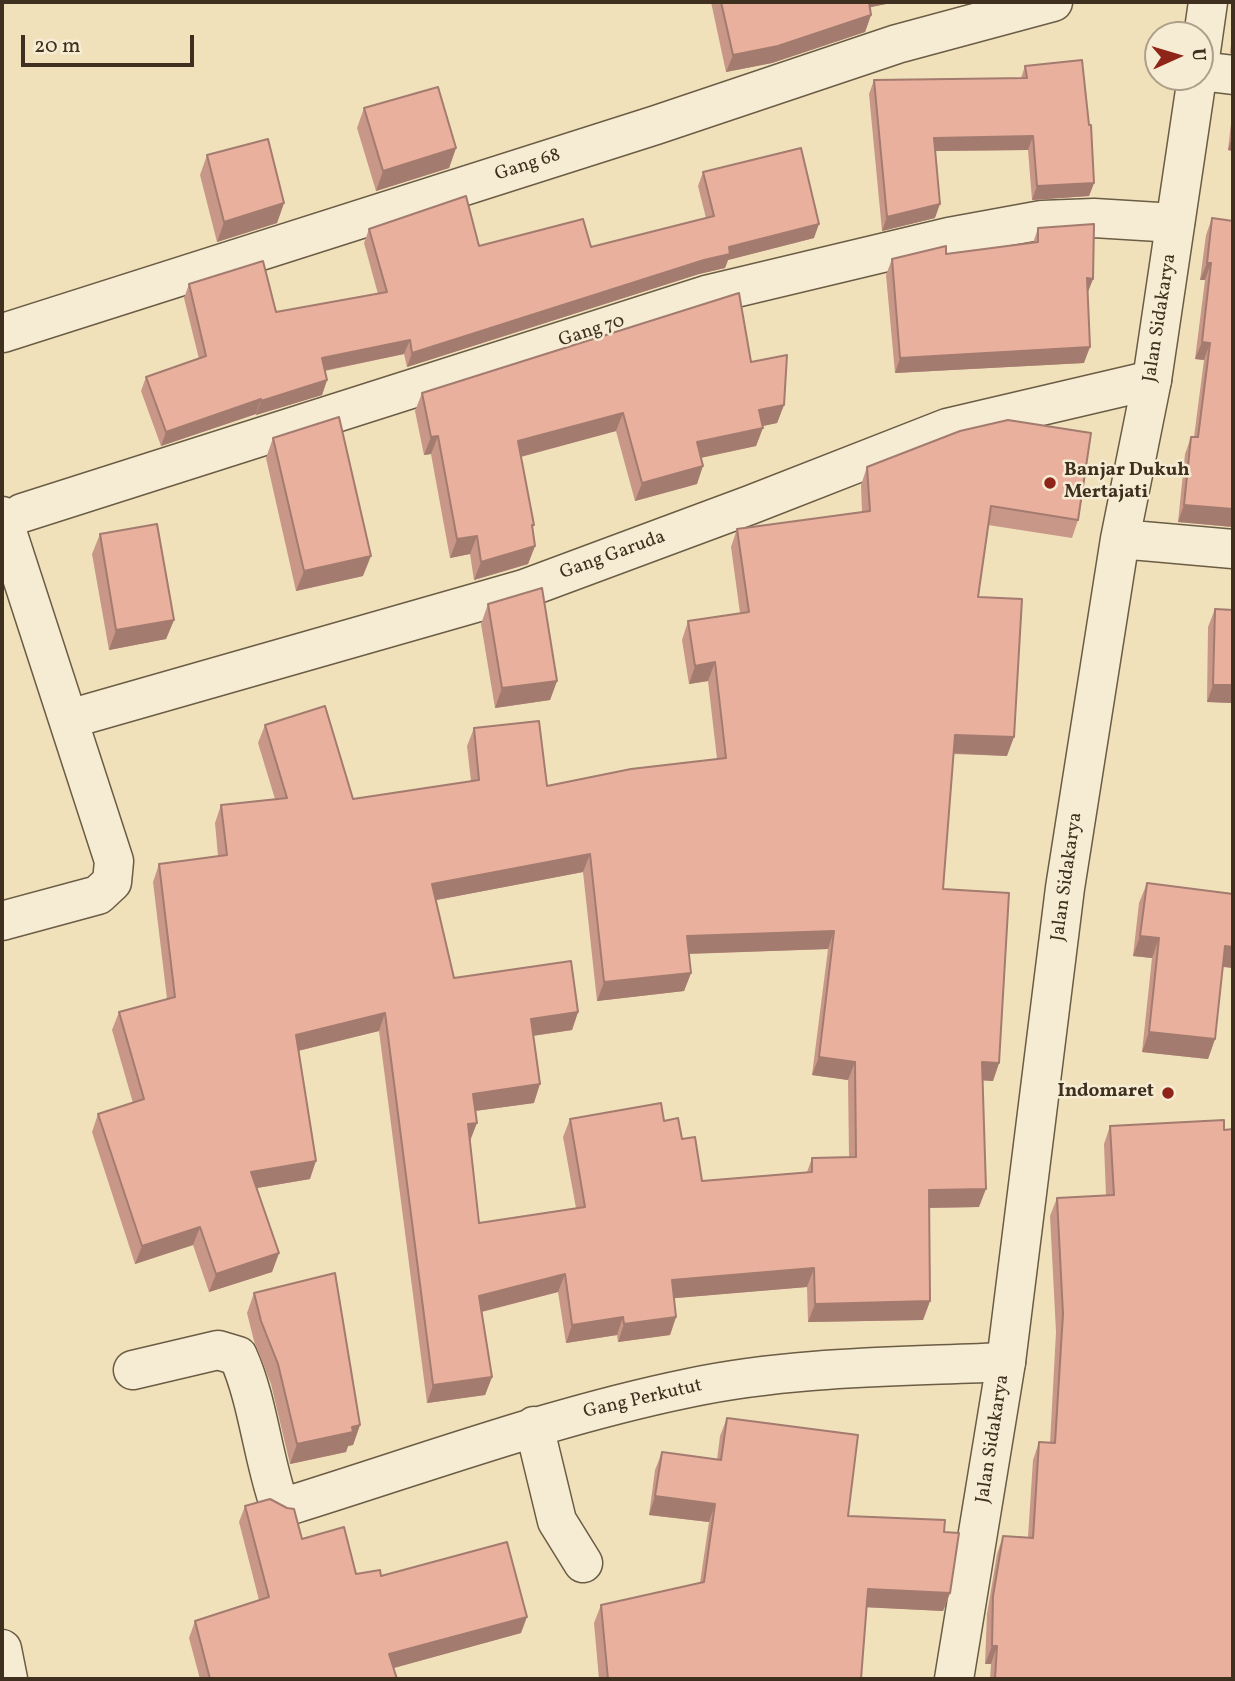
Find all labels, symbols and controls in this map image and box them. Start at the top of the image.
scale bar [24,21,198,65]
north arrow [1144,21,1214,91]
text: 20 m [34,32,80,61]
text: U [1185,47,1211,62]
street label: Gang 68 [492,145,564,187]
street label: Jalan Sidakarya [1140,252,1182,384]
street label: Gang 70 [556,311,628,353]
place label: Banjar Dukuh Mertajati [1064,461,1190,505]
marker: Banjar Dukuh Mertajati [1042,475,1058,491]
street label: Gang Garuda [557,526,669,586]
street label: Jalan Sidakarya [1048,811,1088,943]
place label: Indomaret [1058,1082,1154,1104]
marker: Indomaret [1160,1085,1176,1101]
street label: Jalan Sidakarya [973,1373,1015,1505]
street label: Gang Perkutut [582,1375,704,1425]

